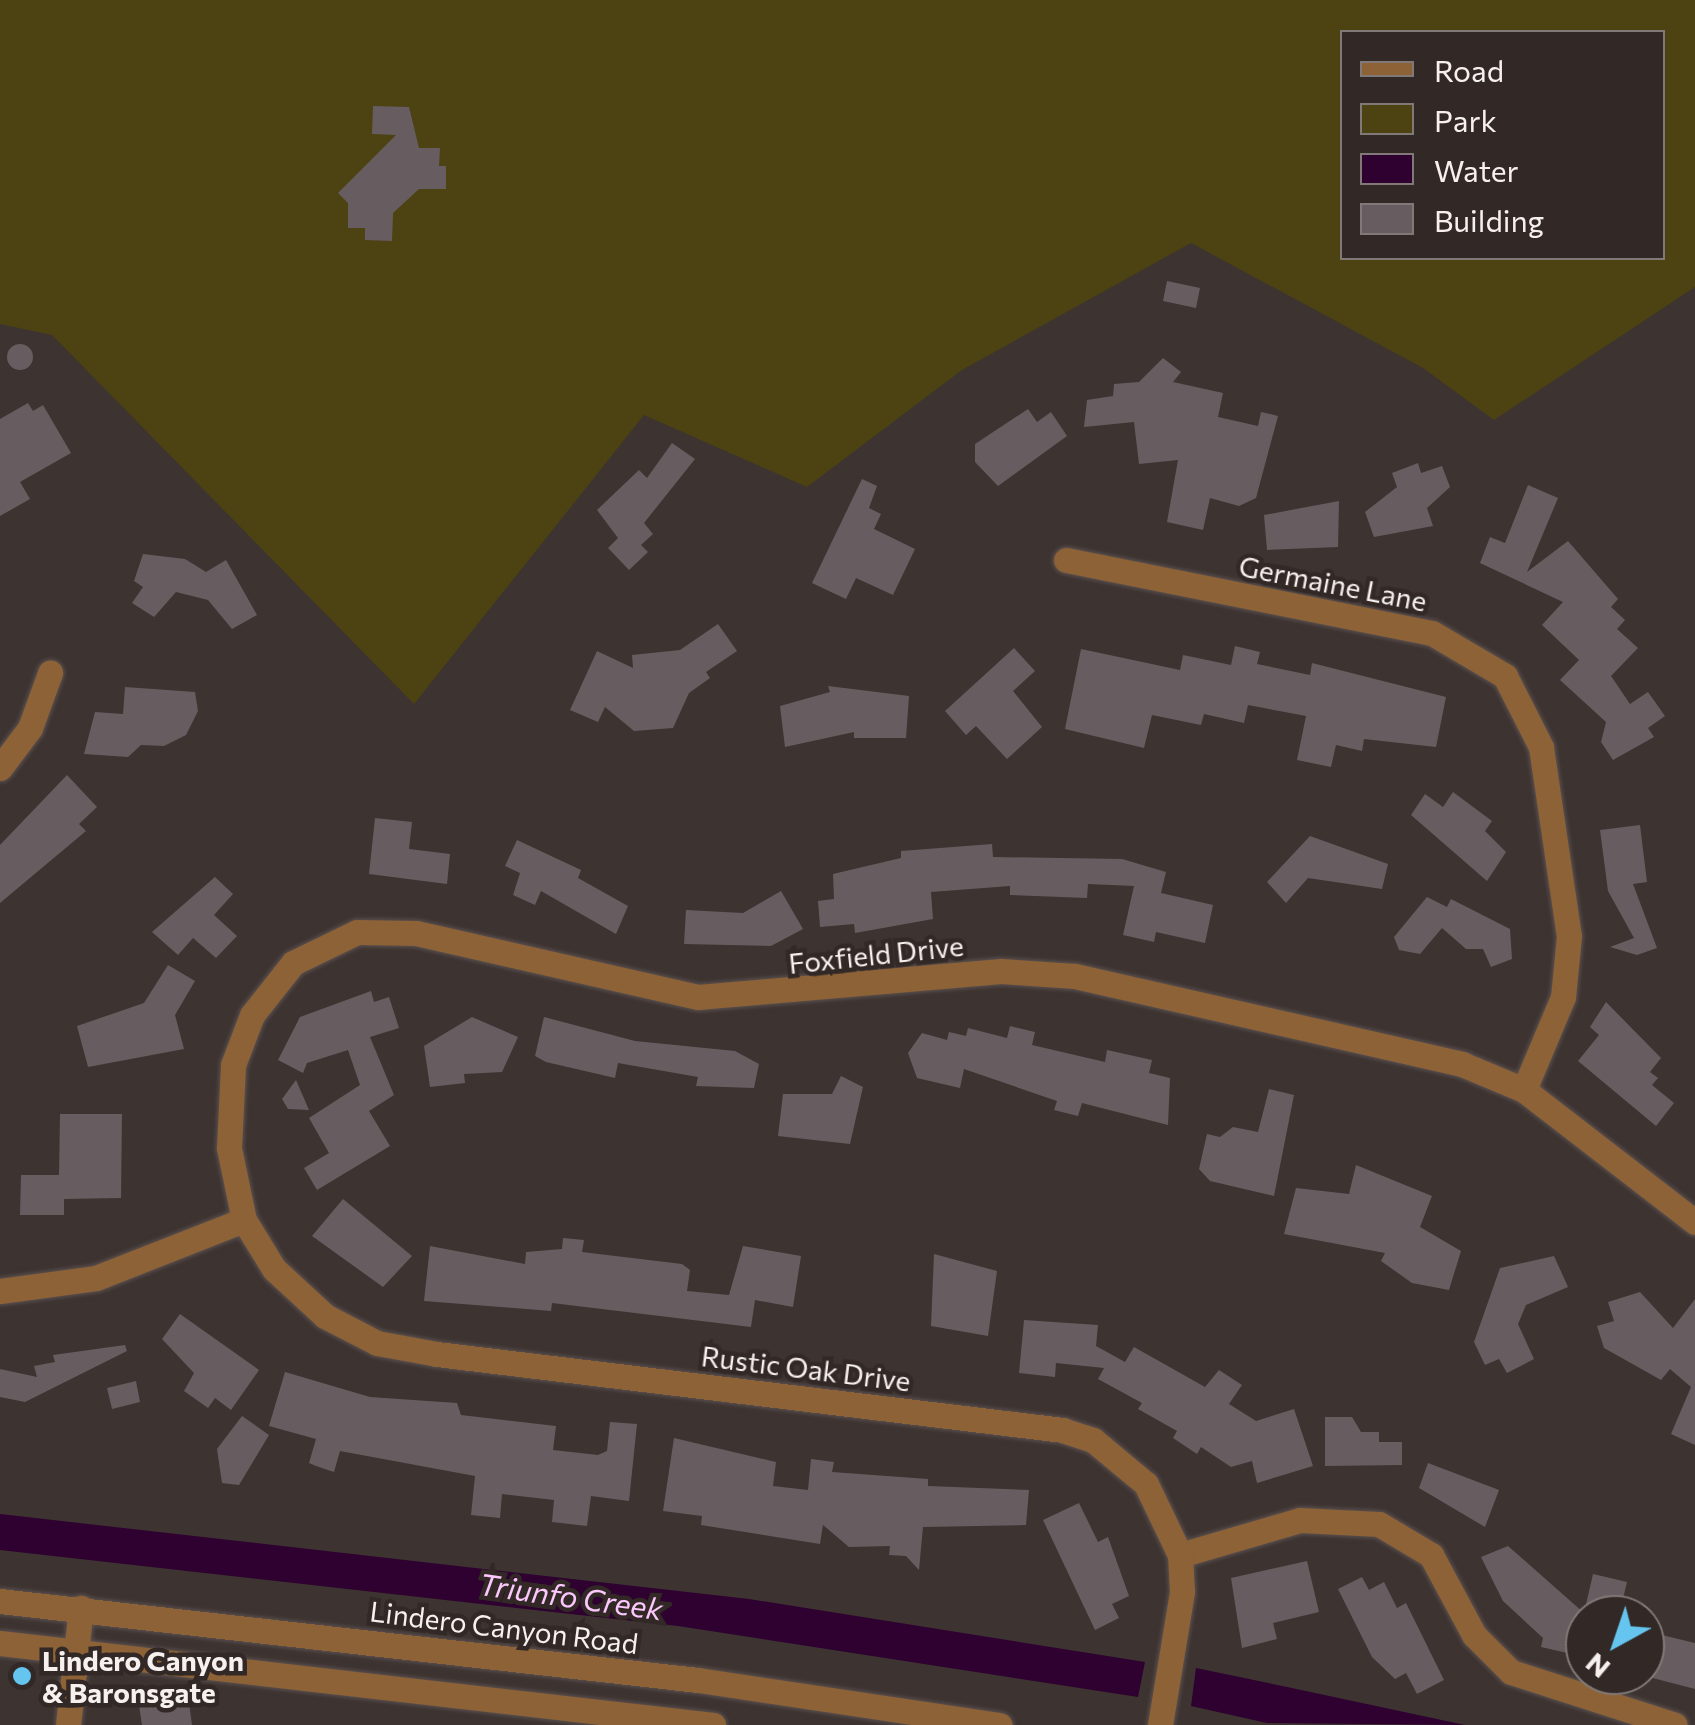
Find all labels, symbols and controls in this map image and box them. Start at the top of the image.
legend [1340,30,1665,260]
text: Road [1434,51,1504,88]
text: Park [1434,101,1497,138]
text: Water [1434,151,1519,188]
text: Building [1434,201,1544,238]
street label: Germaine Lane [1236,548,1430,618]
street label: Foxfield Drive [787,928,965,980]
street label: Rustic Oak Drive [699,1338,913,1398]
water label: Triunfo Creek [477,1565,665,1627]
street label: Lindero Canyon Road [368,1594,640,1660]
north arrow [1565,1595,1665,1695]
place label: Lindero Canyon & Baronsgate [42,1643,244,1709]
text: N [1578,1647,1616,1686]
marker: Lindero Canyon & Baronsgate [11,1665,33,1687]

